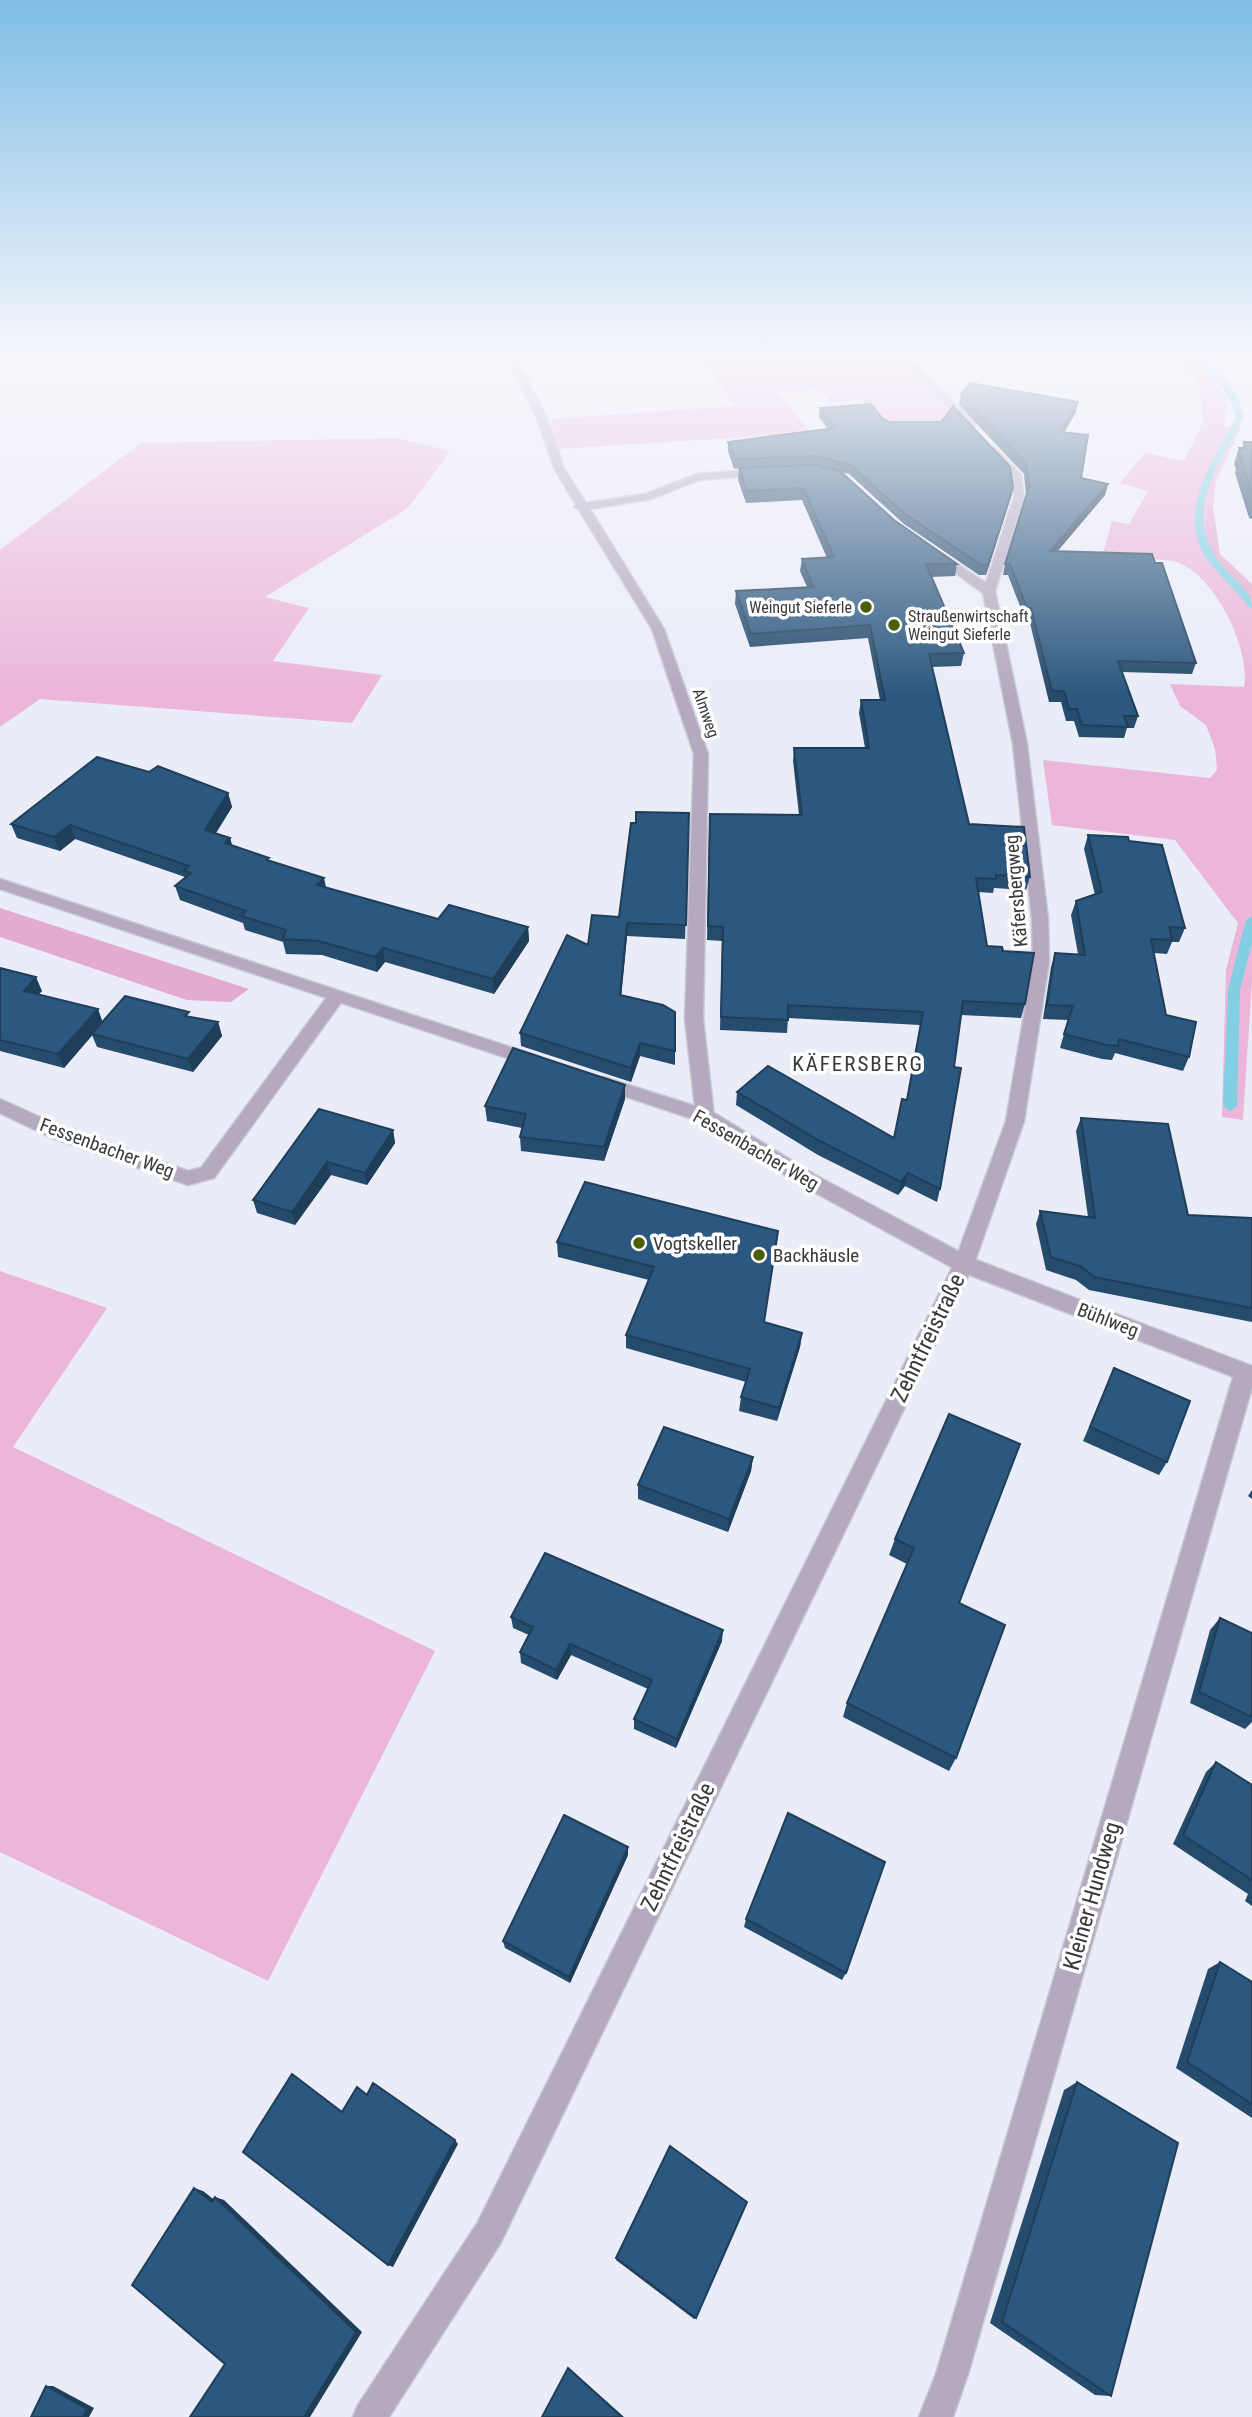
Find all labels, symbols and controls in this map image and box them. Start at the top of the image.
place label: Weingut Sieferle [749,598,852,617]
marker: Weingut Sieferle [858,599,874,615]
place label: Straußenwirtschaft Weingut Sieferle [908,607,1029,644]
marker: Straußenwirtschaft Weingut Sieferle [886,617,902,633]
street label: Almweg [689,686,723,740]
street label: Käfersbergweg [1000,834,1032,948]
district label: KÄFERSBERG [792,1052,924,1076]
street label: Fessenbacher Weg [689,1105,823,1195]
street label: Fessenbacher Weg [37,1113,177,1183]
place label: Vogtskeller [653,1232,737,1255]
marker: Vogtskeller [631,1235,647,1251]
place label: Backhäusle [773,1244,859,1267]
marker: Backhäusle [751,1247,767,1263]
street label: Zehntfreistraße [885,1269,971,1407]
street label: Bühlweg [1074,1298,1142,1342]
street label: Zehntfreistraße [635,1778,721,1916]
street label: Kleiner Hundweg [1058,1819,1126,1973]

